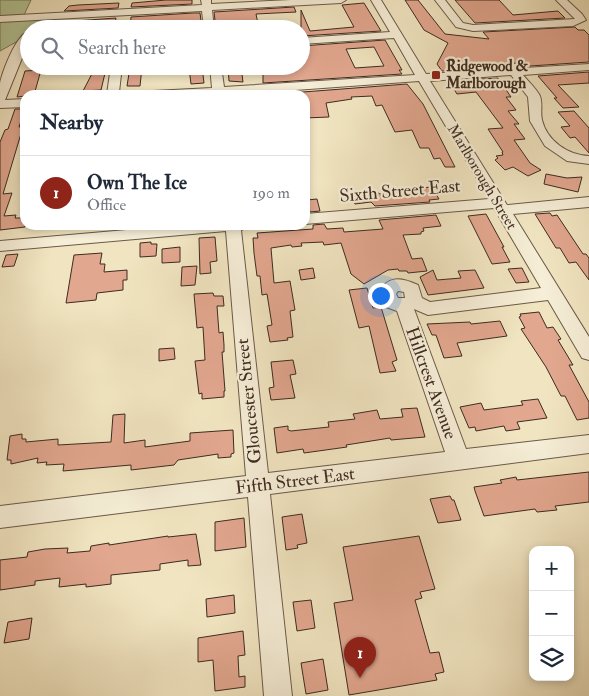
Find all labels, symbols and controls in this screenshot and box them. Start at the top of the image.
search box [20,20,310,75]
icon: search [38,34,66,62]
text: Search here [78,36,166,60]
place label: Ridgewood & Marlborough [445,57,529,94]
marker: Ridgewood & Marlborough [430,69,442,81]
text: Nearby [40,109,103,136]
street label: Marlborough Street [443,121,521,233]
text: Own The Ice [87,171,187,195]
street label: Sixth Street East [339,174,462,208]
text: 1 [53,183,59,203]
text: 190 m [252,183,290,203]
text: Office [87,195,126,215]
your location [368,283,394,309]
street label: Hillcrest Avenue [400,324,462,443]
street label: Gloucester Street [231,337,267,465]
street label: Fifth Street East [234,462,356,500]
map controls [529,546,574,681]
button: + [529,546,574,591]
button: − [529,591,574,636]
button: layers [529,636,574,681]
pin: 1 [344,637,376,678]

